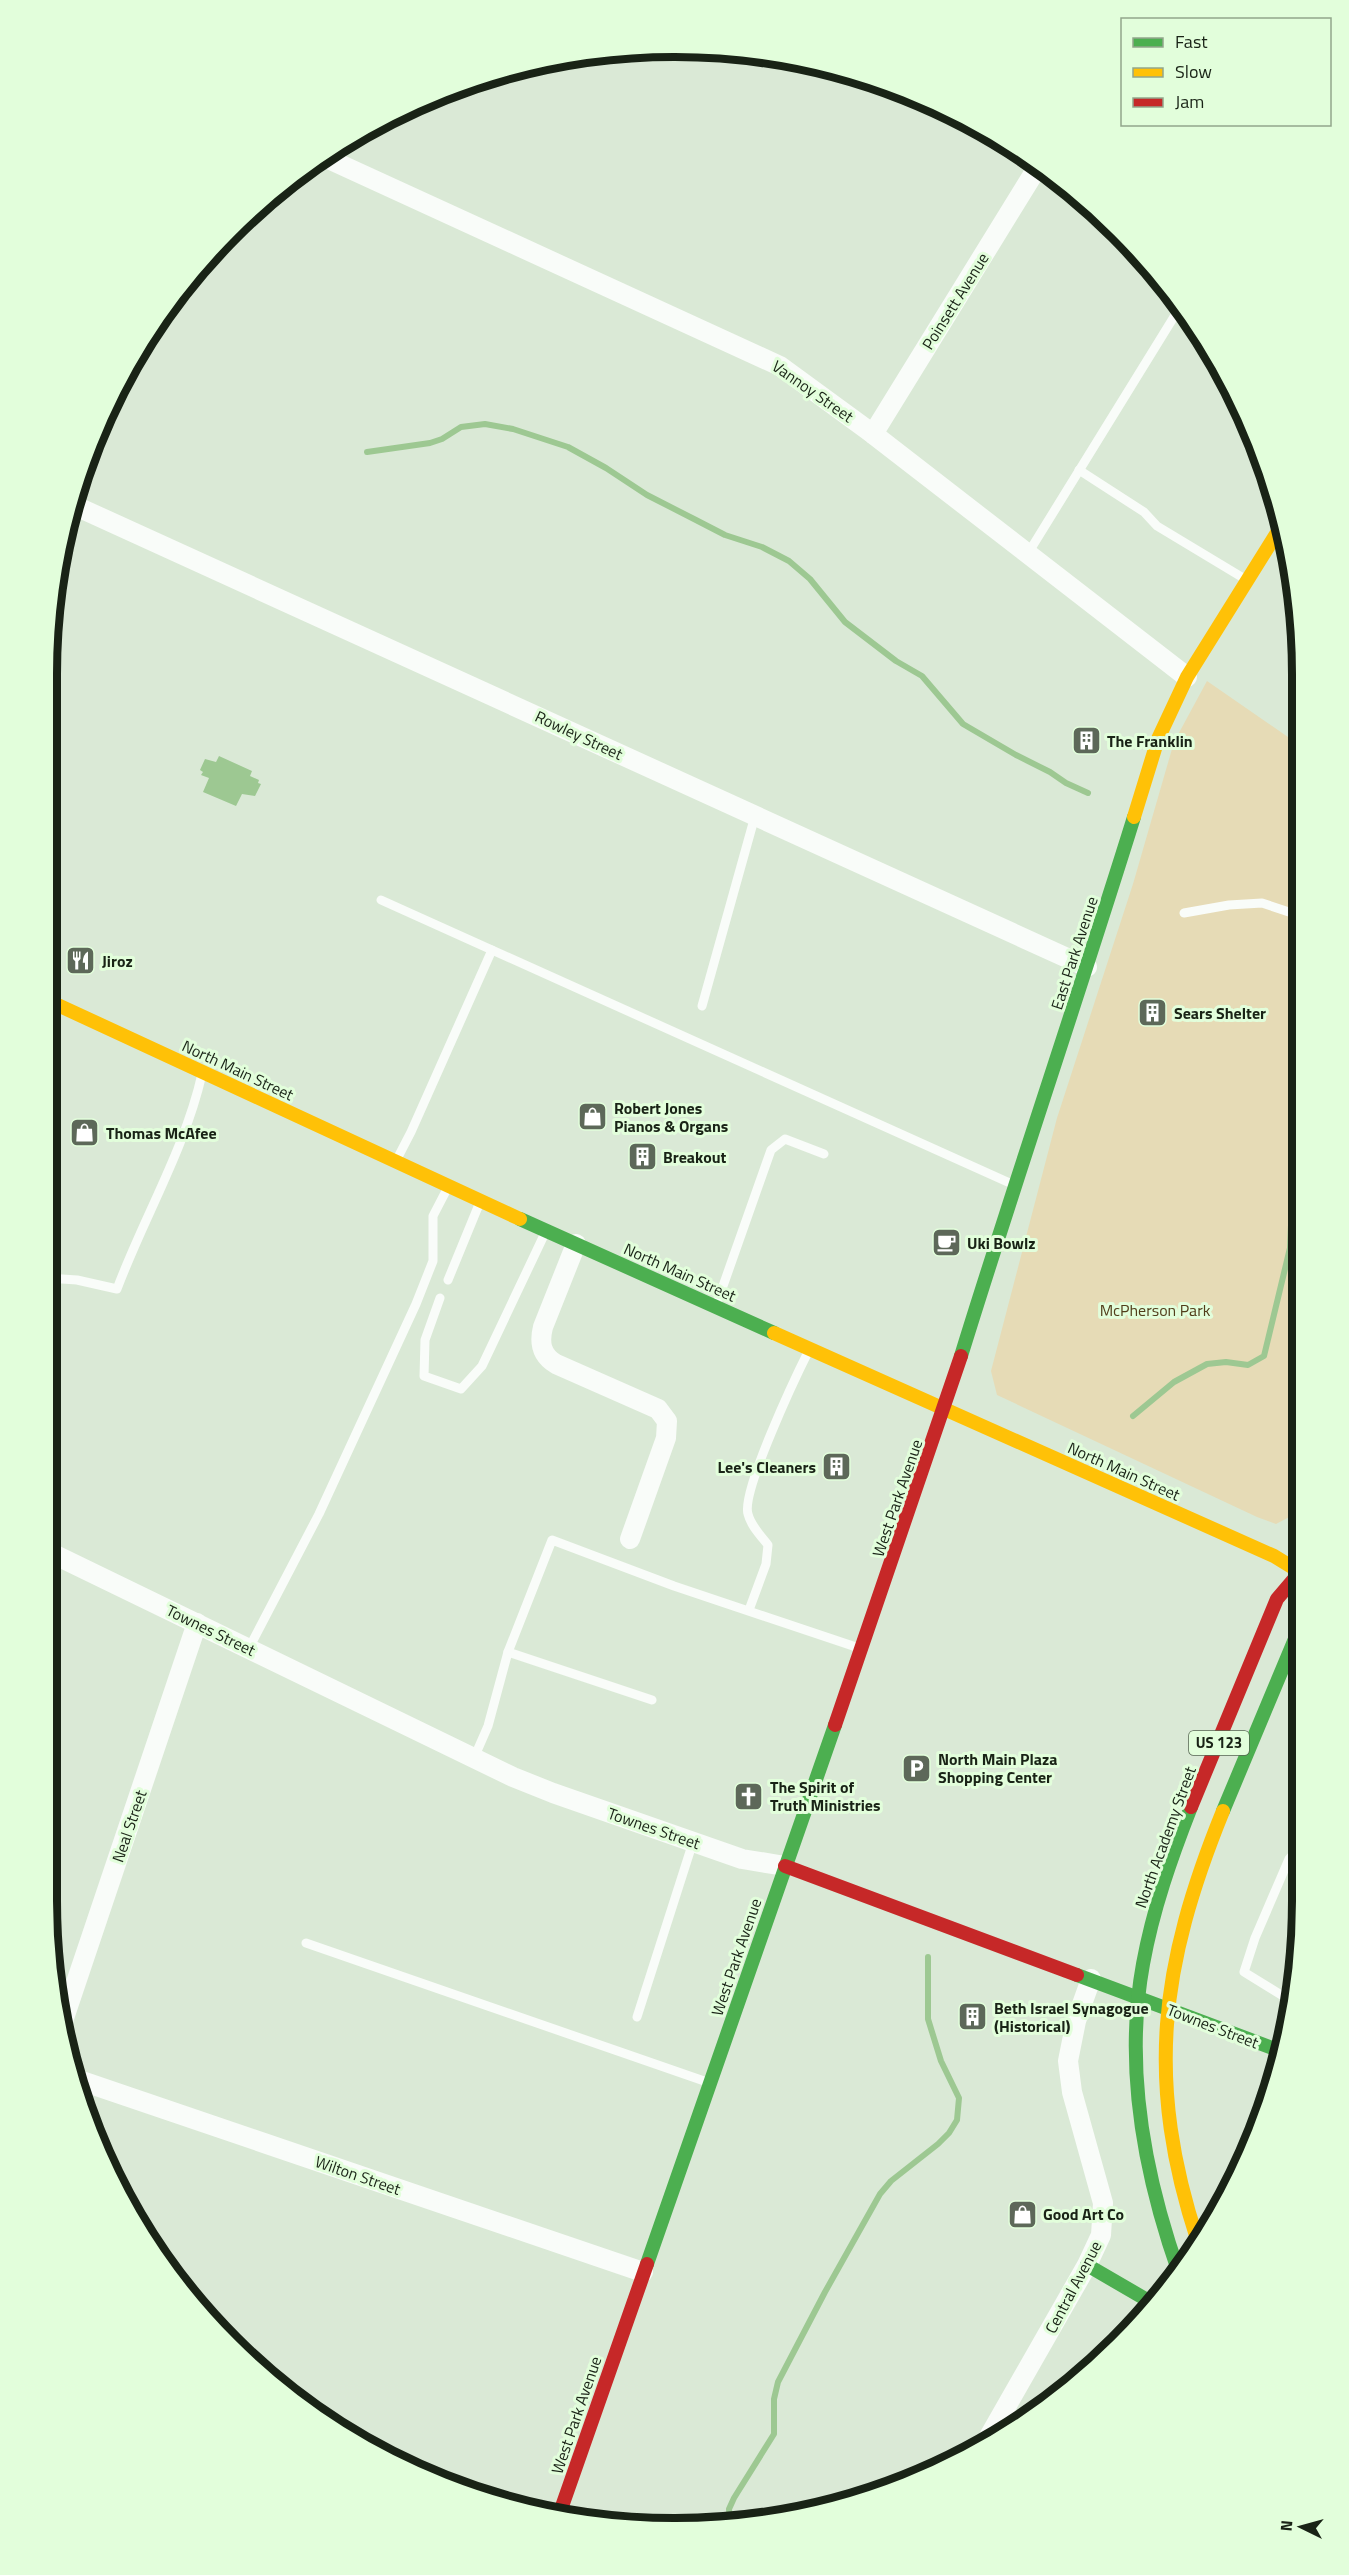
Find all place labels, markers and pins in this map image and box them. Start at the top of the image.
building icon: The Franklin [1070,725,1102,757]
place label: The Franklin [1107,729,1193,753]
restaurant icon: Jiroz [65,945,97,977]
place label: Jiroz [102,949,133,973]
building icon: Sears Shelter [1137,997,1169,1029]
place label: Sears Shelter [1174,1001,1266,1025]
place label: Robert Jones Pianos & Organs [614,1096,728,1138]
shop icon: Robert Jones Pianos & Organs [577,1101,609,1133]
shop icon: Thomas McAfee [69,1117,101,1149]
place label: Thomas McAfee [106,1121,217,1145]
building icon: Breakout [626,1141,658,1173]
place label: Breakout [663,1145,726,1169]
cafe icon: Uki Bowlz [930,1227,962,1259]
place label: Uki Bowlz [967,1231,1036,1255]
building icon: Lee's Cleaners [821,1451,853,1483]
place label: Lee's Cleaners [718,1455,816,1479]
place label: North Main Plaza Shopping Center [938,1747,1057,1789]
parking icon: North Main Plaza Shopping Center [901,1752,933,1784]
place label: The Spirit of Truth Ministries [770,1775,881,1817]
church icon: The Spirit of Truth Ministries [733,1780,765,1812]
place label: Beth Israel Synagogue (Historical) [994,1996,1149,2038]
building icon: Beth Israel Synagogue (Historical) [957,2001,989,2033]
shop icon: Good Art Co [1006,2198,1038,2230]
place label: Good Art Co [1043,2202,1124,2226]

